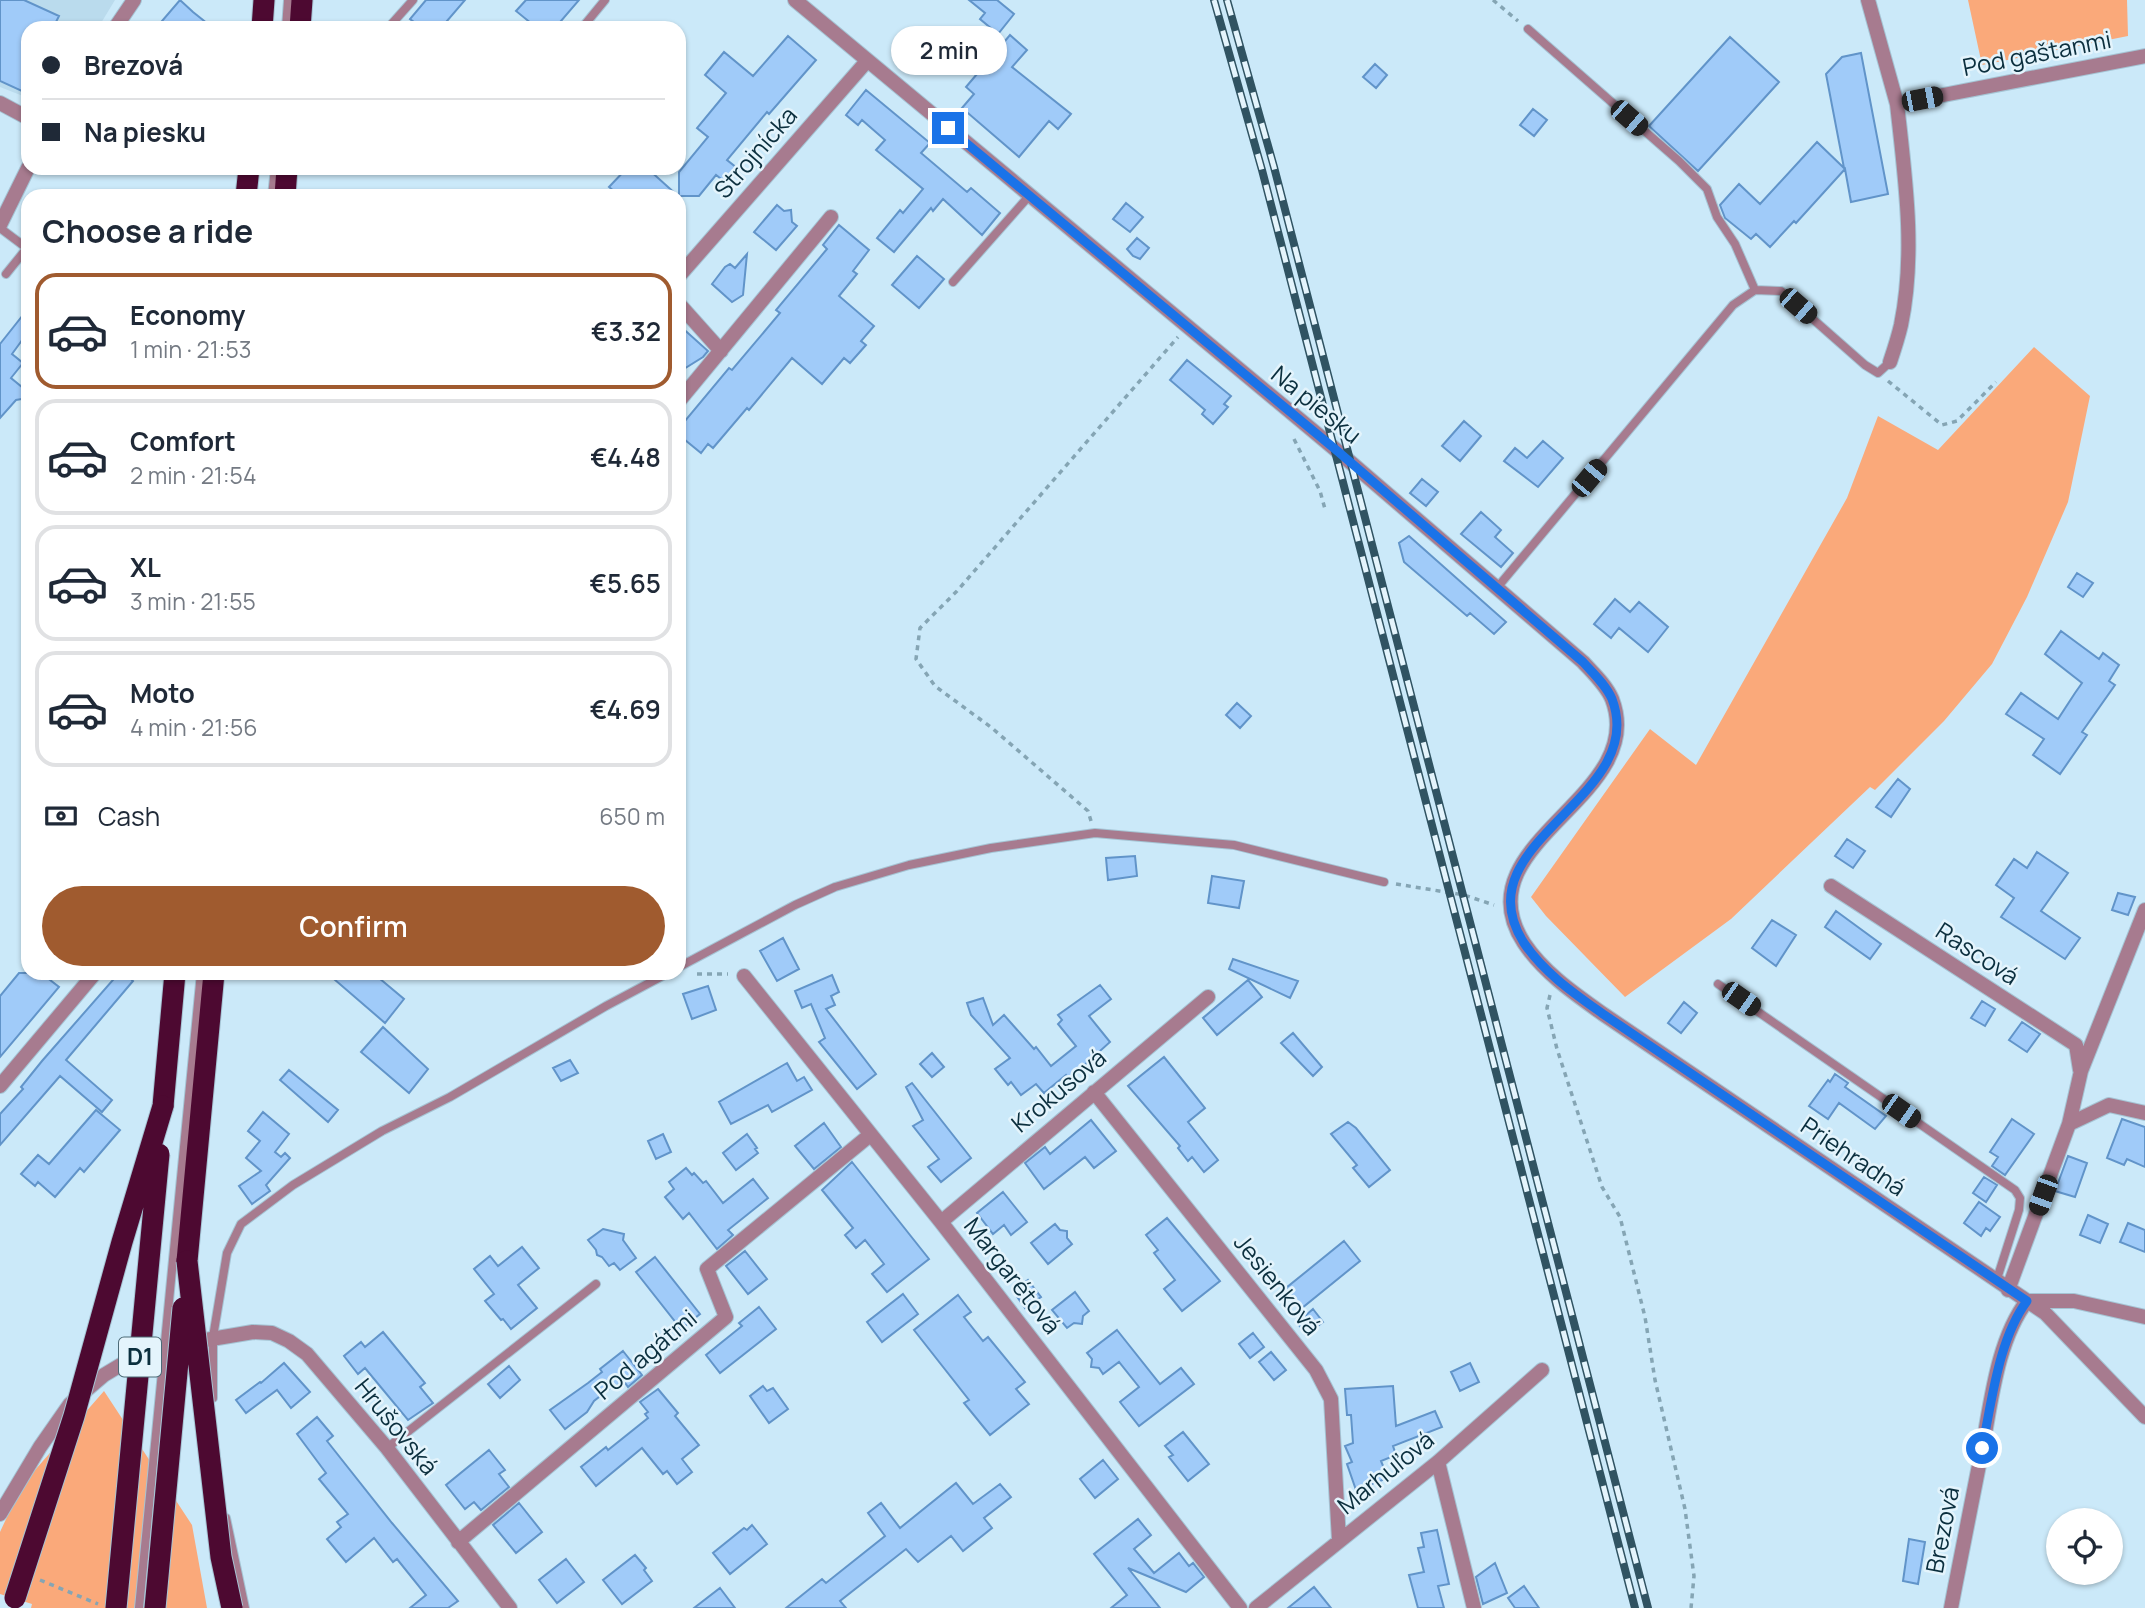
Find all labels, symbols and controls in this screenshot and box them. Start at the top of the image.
street label: Pod gaštanmi [1959,22,2114,83]
callout: 2 min [890,26,1006,76]
text: 2 min [920,34,978,66]
text: Brezová [84,47,183,83]
car [1900,85,1945,113]
car [1607,96,1652,140]
street label: Strojnícka [706,99,804,205]
route end [932,112,964,144]
text: Na piesku [84,114,206,150]
text: Choose a ride [42,209,253,253]
car [1776,284,1821,328]
text: Economy [130,297,245,333]
icon: car [46,300,109,363]
text: €3.32 [591,313,661,349]
text: 1 min · 21:53 [130,333,251,365]
street label: Na piesku [1265,357,1369,450]
text: Comfort [130,423,236,459]
icon: car [46,426,109,489]
text: €4.48 [590,439,661,475]
car [1568,455,1611,501]
text: 2 min · 21:54 [130,459,256,491]
text: XL [130,549,161,585]
icon: car [46,552,109,615]
text: €5.65 [590,565,661,601]
text: 3 min · 21:55 [130,585,256,617]
text: Moto [130,675,195,711]
icon: car [46,678,109,741]
text: €4.69 [590,691,661,727]
text: 4 min · 21:56 [130,711,258,743]
icon: cash [42,797,80,835]
text: Cash [98,798,160,834]
text: 650 m [599,800,665,832]
button: Confirm [42,886,665,966]
street label: Rascová [1930,914,2026,992]
car [1718,978,1765,1020]
street label: Krokusová [1004,1041,1112,1139]
car [1878,1090,1925,1132]
street label: Priehradná [1795,1108,1913,1203]
car [2026,1172,2061,1218]
street label: Margarétová [957,1210,1069,1340]
street label: Jesienková [1227,1226,1329,1342]
street label: Pod agátmi [587,1301,703,1406]
road number: D1 [119,1338,161,1376]
street label: Hrušovská [348,1371,446,1481]
street label: Marhuľová [1330,1423,1440,1521]
route start [1966,1432,1998,1464]
street label: Brezová [1917,1484,1966,1576]
map controls [2046,1508,2123,1585]
button: locate [2046,1508,2123,1585]

